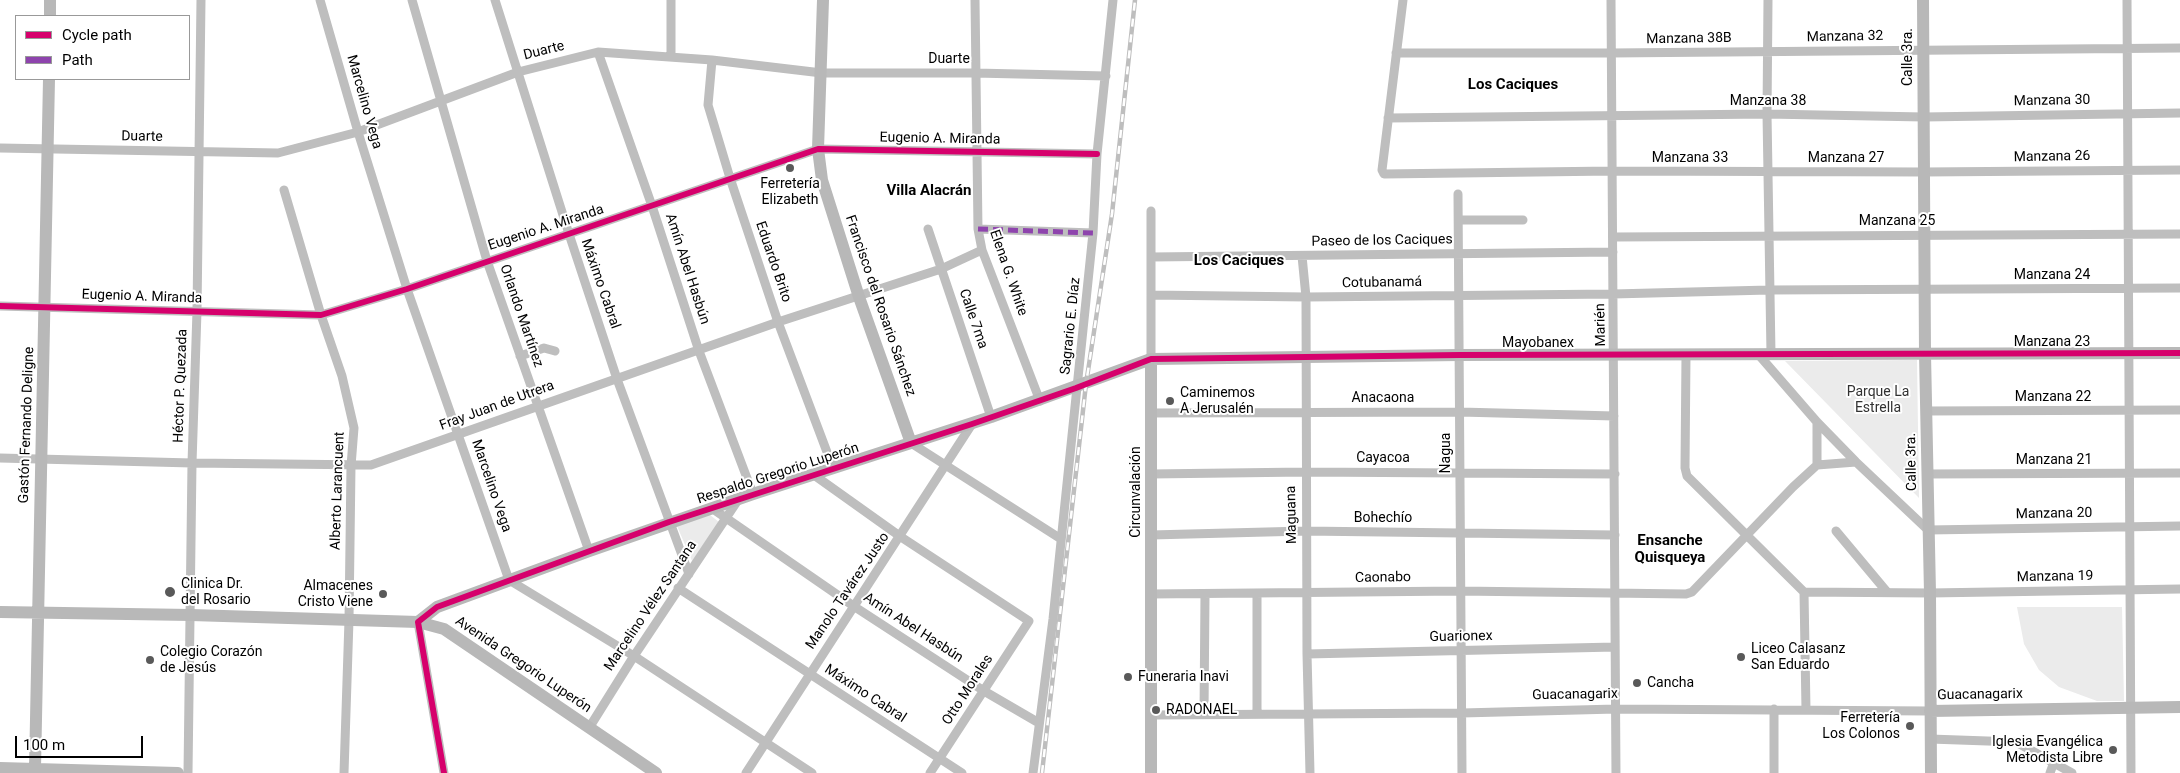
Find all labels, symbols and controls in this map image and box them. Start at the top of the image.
legend [15,15,190,80]
text: Cycle path [62,26,132,44]
street label: Manzana 32 [1807,28,1883,46]
street label: Calle 3ra. [1900,28,1916,86]
street label: Manzana 38B [1646,30,1732,48]
street label: Duarte [522,38,566,64]
text: Path [62,51,93,69]
street label: Duarte [928,51,970,67]
street label: Marcelino Vega [343,53,385,151]
district label: Los Caciques [1468,76,1558,94]
street label: Manzana 30 [2014,92,2090,110]
street label: Manzana 38 [1730,93,1806,109]
street label: Duarte [121,128,163,146]
street label: Eugenio A. Miranda [880,130,1000,148]
street label: Manzana 26 [2014,148,2090,166]
street label: Manzana 33 [1652,150,1728,166]
street label: Manzana 27 [1808,150,1884,166]
marker: Ferretería Elizabeth [784,162,796,174]
place label: Ferretería Elizabeth [760,176,820,208]
district label: Villa Alacrán [886,182,972,200]
street label: Eugenio A. Miranda [486,201,606,255]
street label: Amín Abel Hasbún [661,211,713,327]
street label: Francisco del Rosario Sánchez [841,213,919,399]
street label: Manzana 25 [1859,213,1935,229]
street label: Eduardo Brito [751,219,795,305]
street label: Elena G. White [985,228,1031,318]
street label: Paseo de los Caciques [1311,231,1453,251]
street label: Máximo Cabral [577,237,623,331]
district label: Los Caciques [1194,252,1284,270]
street label: Orlando Martínez [496,262,546,370]
street label: Manzana 24 [2014,267,2090,283]
street label: Cotubanamá [1342,274,1422,292]
street label: Sagrario E. Díaz [1058,276,1084,376]
street label: Eugenio A. Miranda [81,286,203,308]
street label: Calle 7ma [955,287,991,351]
street label: Marién [1592,303,1610,347]
street label: Héctor P. Quezada [171,329,191,443]
street label: Manzana 23 [2014,334,2090,350]
street label: Mayobanex [1502,335,1574,351]
street label: Gastón Fernando Deligne [16,346,38,504]
street label: Fray Juan de Utrera [438,378,556,434]
park label: Parque La Estrella [1847,384,1909,417]
place label: Caminemos A Jerusalén [1180,385,1255,418]
street label: Manzana 22 [2015,389,2091,405]
street label: Anacaona [1352,390,1414,406]
marker: Caminemos A Jerusalén [1164,395,1176,407]
street label: Alberto Larancuent [328,431,348,551]
street label: Nagua [1438,433,1454,473]
street label: Calle 3ra. [1903,433,1921,491]
street label: Marcelino Vega [467,438,515,534]
street label: Respaldo Gregorio Luperón [695,440,861,508]
street label: Circunvalación [1128,446,1144,538]
street label: Cayacoa [1356,450,1410,466]
street label: Manzana 21 [2016,452,2092,468]
street label: Maguana [1283,486,1301,544]
street label: Manzana 20 [2016,505,2092,523]
street label: Bohechío [1354,510,1412,526]
street label: Manolo Tavárez Justo [803,529,893,653]
district label: Ensanche Quisqueya [1635,532,1705,567]
street label: Marcelino Vélez Santana [601,538,701,674]
street label: Manzana 19 [2017,568,2093,586]
street label: Caonabo [1355,569,1411,587]
place label: Clinica Dr. del Rosario [181,576,251,608]
place label: Almacenes Cristo Viene [298,578,373,610]
marker: Clinica Dr. del Rosario [163,585,177,599]
marker: Almacenes Cristo Viene [377,588,389,600]
street label: Amín Abel Hasbún [860,589,966,667]
street label: Avenida Gregorio Luperón [452,613,594,717]
street label: Guarionex [1429,628,1493,646]
place label: Liceo Calasanz San Eduardo [1751,641,1845,674]
place label: Colegio Corazón de Jesús [160,644,262,676]
marker: Liceo Calasanz San Eduardo [1735,651,1747,663]
street label: Otto Morales [939,652,997,728]
marker: Colegio Corazón de Jesús [144,654,156,666]
street label: Máximo Cabral [821,661,909,727]
place label: Funeraria Inavi [1138,669,1229,685]
marker: Funeraria Inavi [1122,671,1134,683]
place label: Cancha [1647,675,1694,691]
marker: Cancha [1631,677,1643,689]
street label: Guacanagarix [1532,686,1618,704]
street label: Guacanagarix [1937,686,2023,704]
place label: RADONAEL [1166,702,1237,718]
marker: RADONAEL [1150,704,1162,716]
place label: Ferretería Los Colonos [1822,710,1900,742]
marker: Ferretería Los Colonos [1904,720,1916,732]
scale bar [18,726,145,758]
place label: Iglesia Evangélica Metodista Libre [1992,734,2103,766]
text: 100 m [23,736,65,754]
marker: Iglesia Evangélica Metodista Libre [2107,744,2119,756]

